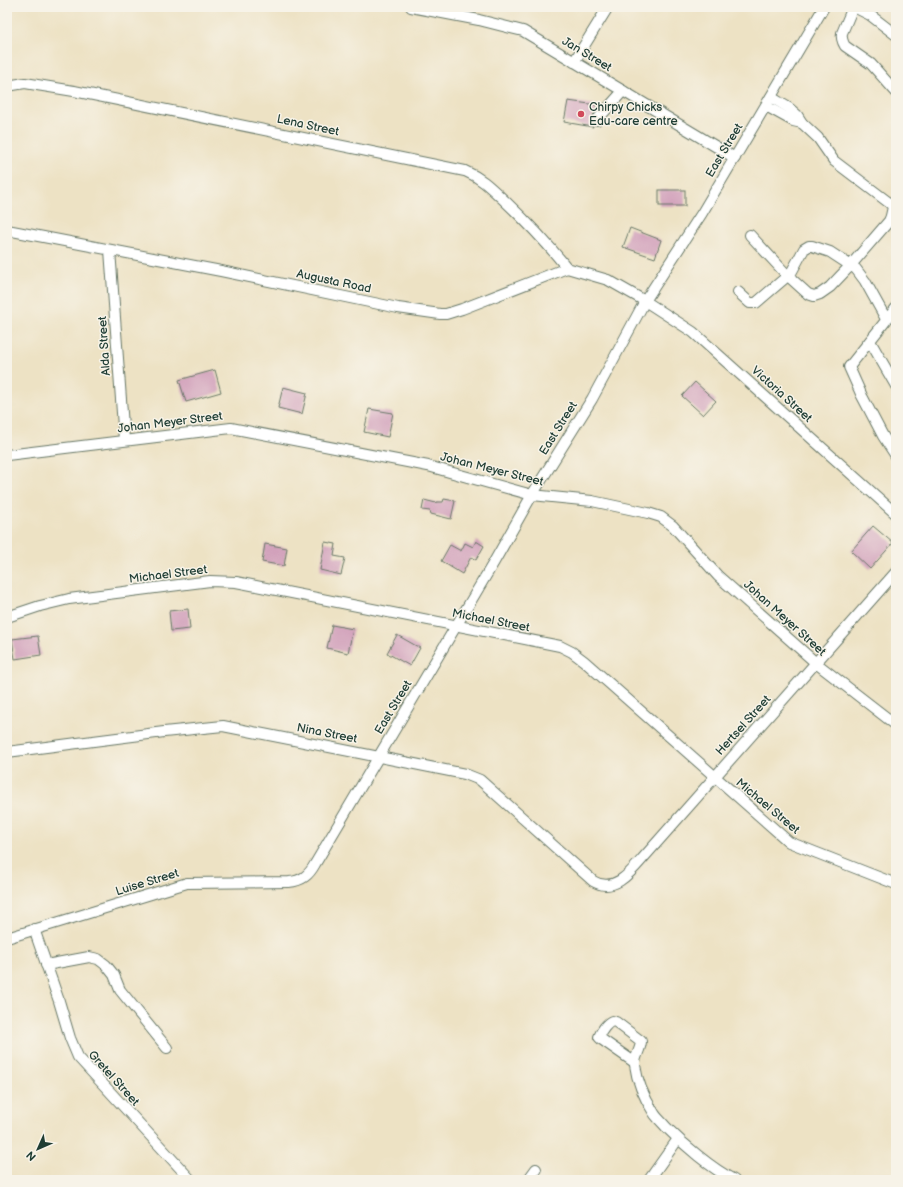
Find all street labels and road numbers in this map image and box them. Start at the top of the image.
street label: Jan Street [559,34,615,75]
street label: Lena Street [275,112,341,139]
street label: East Street [702,120,747,180]
street label: Augusta Road [295,266,373,297]
street label: Alda Street [95,315,114,376]
street label: Victoria Street [748,363,815,426]
street label: East Street [536,398,581,458]
street label: Johan Meyer Street [117,409,224,436]
street label: Johan Meyer Street [439,449,545,490]
street label: Michael Street [128,562,208,587]
street label: Johan Meyer Street [740,577,829,660]
street label: Michael Street [451,606,531,635]
street label: East Street [371,677,416,737]
street label: Hertsel Street [713,692,774,758]
street label: Nina Street [295,720,359,747]
street label: Michael Street [733,775,803,838]
street label: Luise Street [114,866,181,899]
street label: Gretel Street [85,1048,143,1109]

